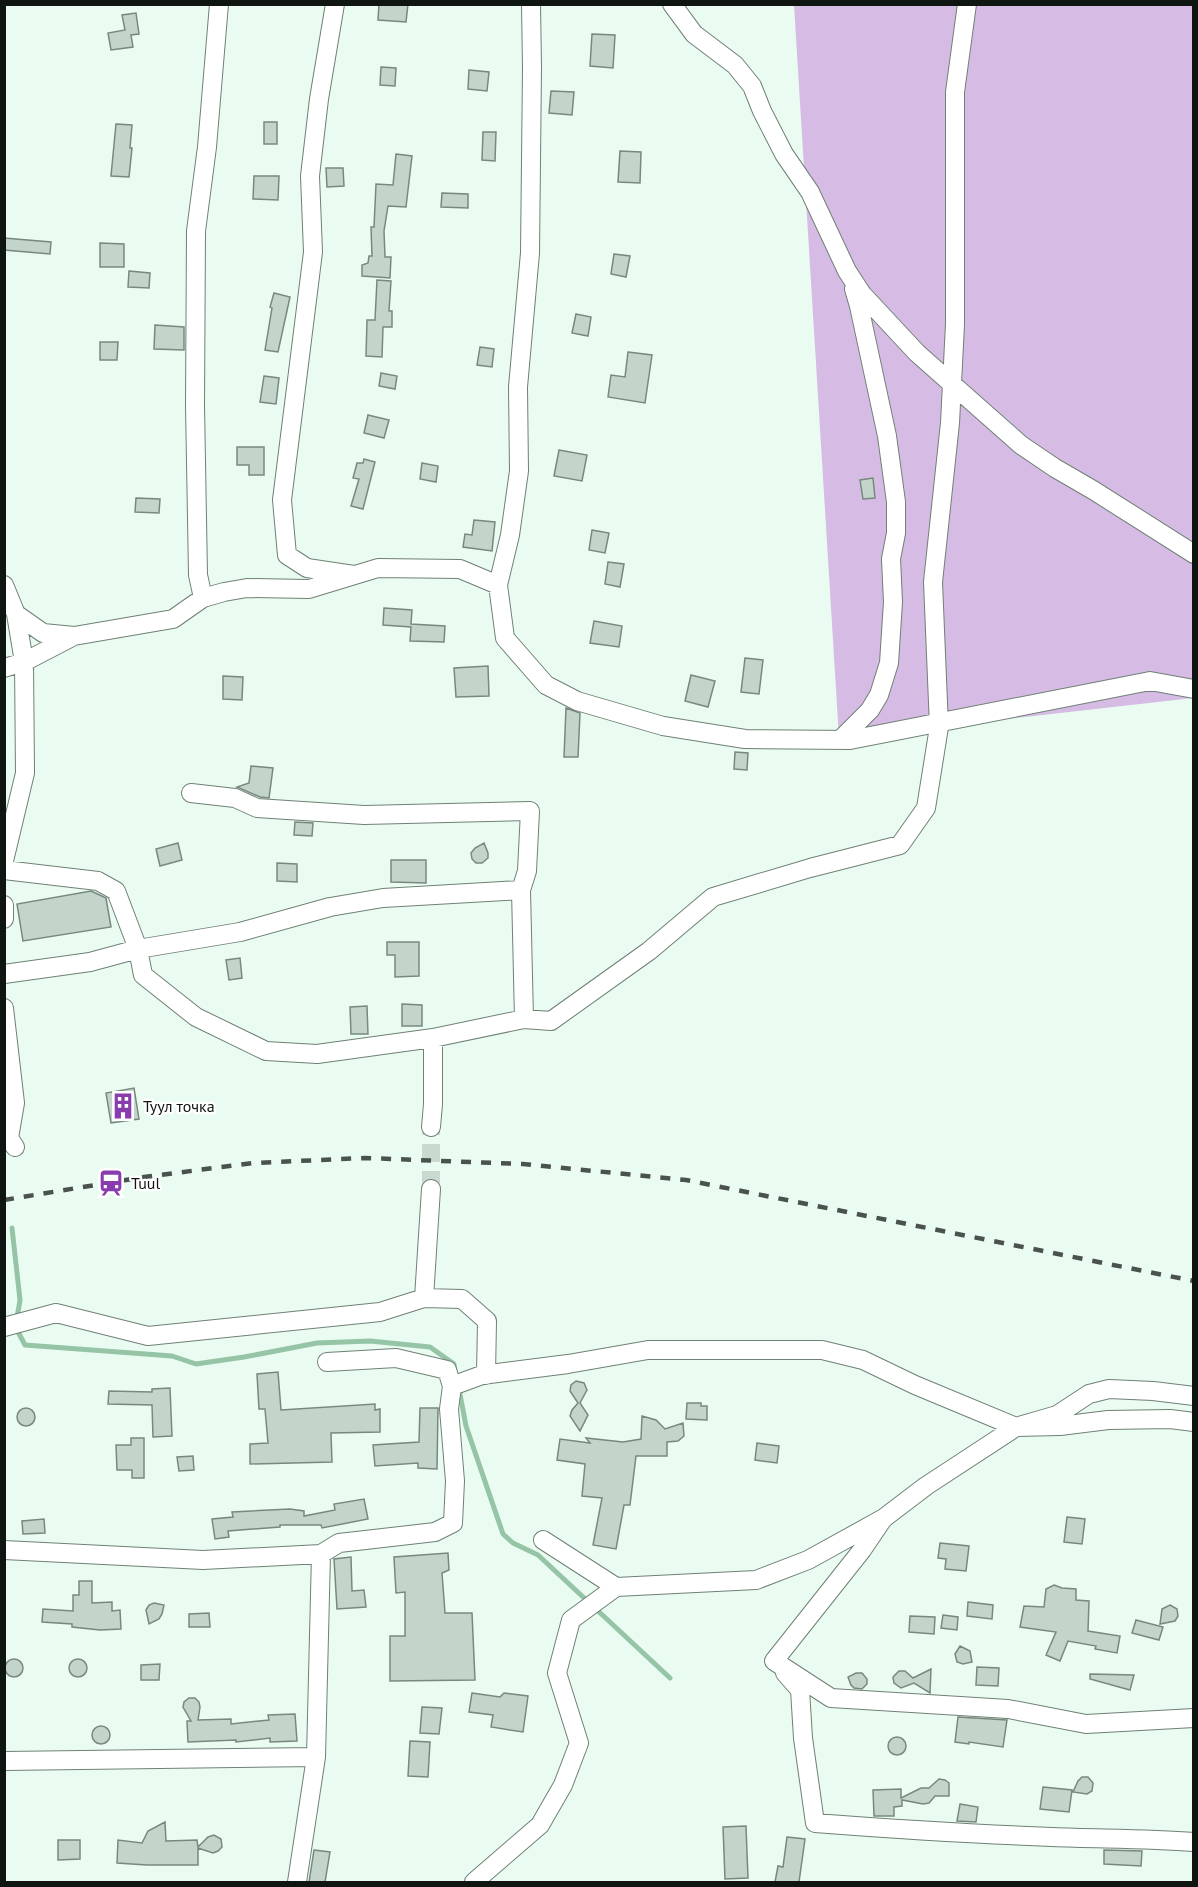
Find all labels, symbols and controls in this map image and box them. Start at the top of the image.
building icon: Туул точка [108,1091,138,1121]
place label: Туул точка [143,1096,215,1116]
station icon: Tuul [96,1168,126,1198]
place label: Tuul [131,1173,160,1193]

